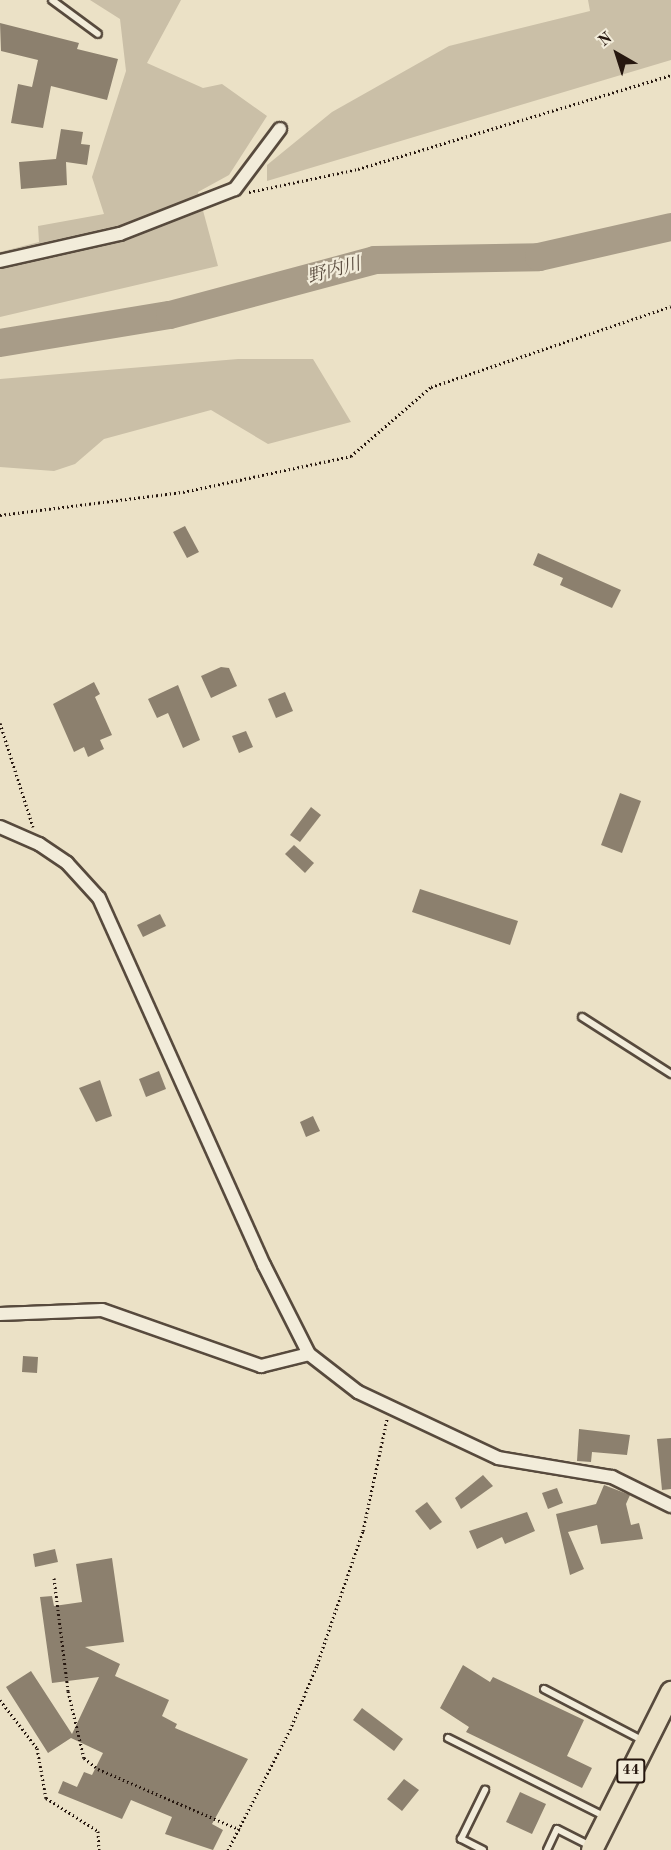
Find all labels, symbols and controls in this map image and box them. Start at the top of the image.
north arrow [587,24,647,84]
text: N [596,30,615,50]
water label: 野内川 [305,254,363,288]
road number: 44 [616,1759,646,1783]

